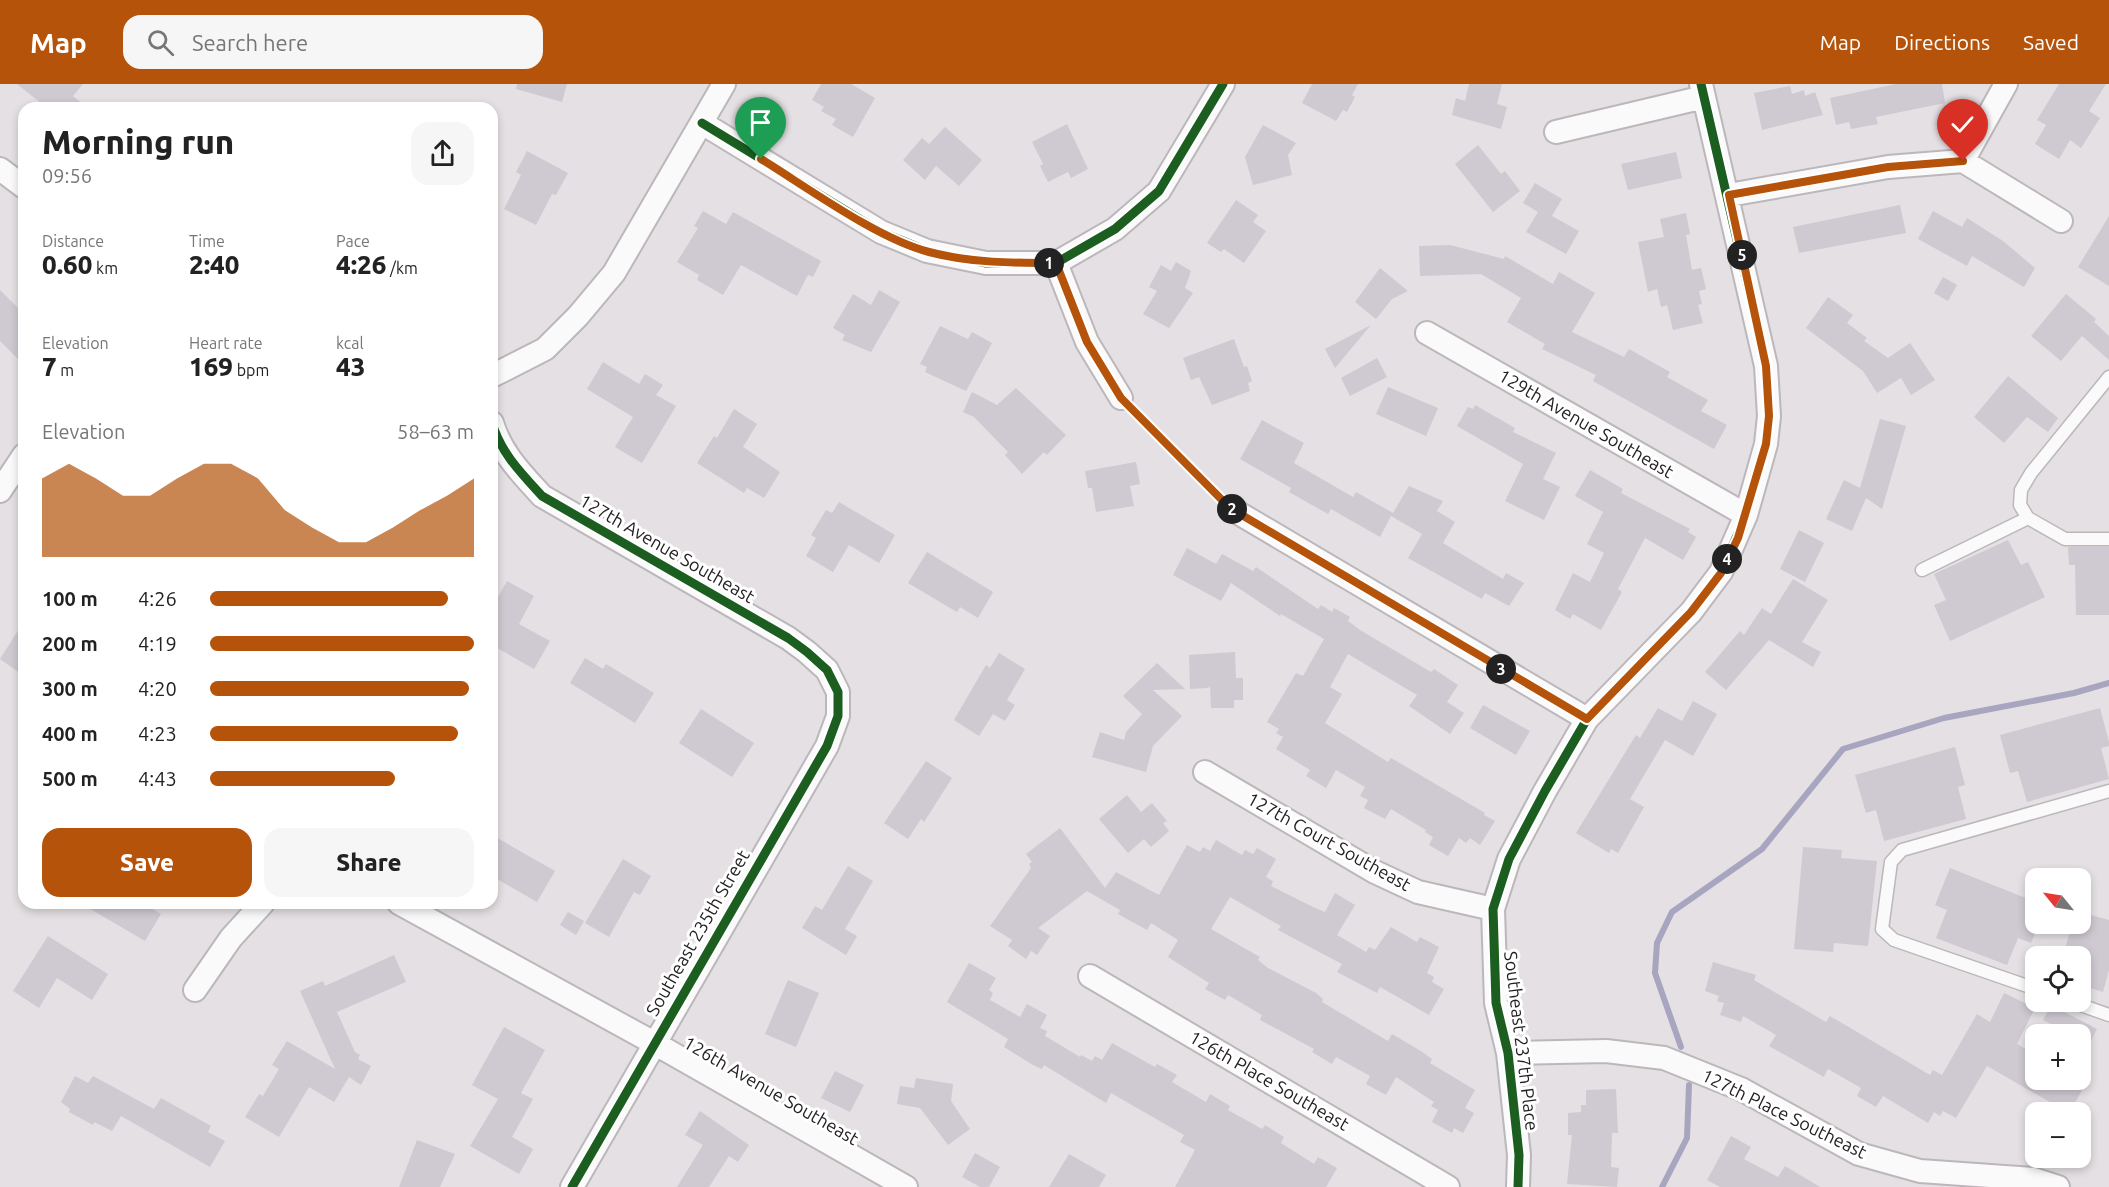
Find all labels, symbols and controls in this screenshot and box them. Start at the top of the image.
search box [123,15,543,69]
icon: search [144,26,177,59]
text: Map [30,27,87,58]
text: Search here [192,30,308,55]
text: Map [1820,30,1861,54]
text: Directions [1894,30,1990,54]
text: Saved [2023,30,2079,54]
pin [735,97,786,159]
pin [1937,99,1988,161]
icon: arrive [744,106,777,139]
icon: check [1946,108,1979,141]
button: share [411,122,474,185]
text: Morning run [42,123,234,160]
text: 09:56 [42,164,92,187]
text: Distance [42,232,104,250]
text: Time [189,232,225,250]
text: Pace [336,232,370,250]
pin: 5 [1727,240,1757,270]
text: 5 [1737,246,1747,264]
pin: 1 [1034,248,1064,278]
text: 0.60 [42,250,92,279]
text: 2:40 [189,250,239,279]
text: 4:26 [336,250,386,279]
text: 1 [1044,254,1054,272]
text: km [92,259,118,277]
text: /km [386,259,418,277]
text: Elevation [42,334,109,352]
text: Heart rate [189,334,263,352]
text: kcal [336,334,364,352]
text: 7 [42,352,57,381]
text: 169 [189,352,233,381]
text: 43 [336,352,365,381]
text: m [57,361,74,379]
text: bpm [233,361,269,379]
street label: 129th Avenue Southeast [1496,365,1677,481]
text: Elevation [42,420,125,443]
text: 58–63 m [397,420,474,443]
street label: 127th Avenue Southeast [577,490,758,606]
pin: 2 [1217,494,1247,524]
text: 2 [1227,500,1237,518]
pin: 4 [1712,544,1742,574]
text: 4 [1722,550,1732,568]
text: 100 m [42,587,98,610]
text: 4:26 [138,587,177,610]
text: 200 m [42,632,98,655]
text: 4:19 [138,632,177,655]
pin: 3 [1486,654,1516,684]
text: 3 [1496,660,1506,678]
text: 300 m [42,677,98,700]
text: 4:20 [138,677,177,700]
text: 400 m [42,722,98,745]
text: 4:23 [138,722,177,745]
text: 500 m [42,767,98,790]
text: 4:43 [138,767,177,790]
street label: 127th Court Southeast [1244,788,1415,894]
button: Save [42,828,252,897]
button: Share [264,828,474,897]
street label: Southeast 235th Street [641,846,753,1019]
north arrow [2025,868,2091,934]
map controls [2025,868,2091,1168]
button: locate [2025,946,2091,1012]
street label: Southeast 237th Place [1501,950,1543,1132]
button: + [2025,1024,2091,1090]
street label: 126th Place Southeast [1186,1026,1353,1134]
street label: 126th Avenue Southeast [681,1032,862,1148]
street label: 127th Place Southeast [1699,1064,1870,1162]
button: − [2025,1102,2091,1168]

